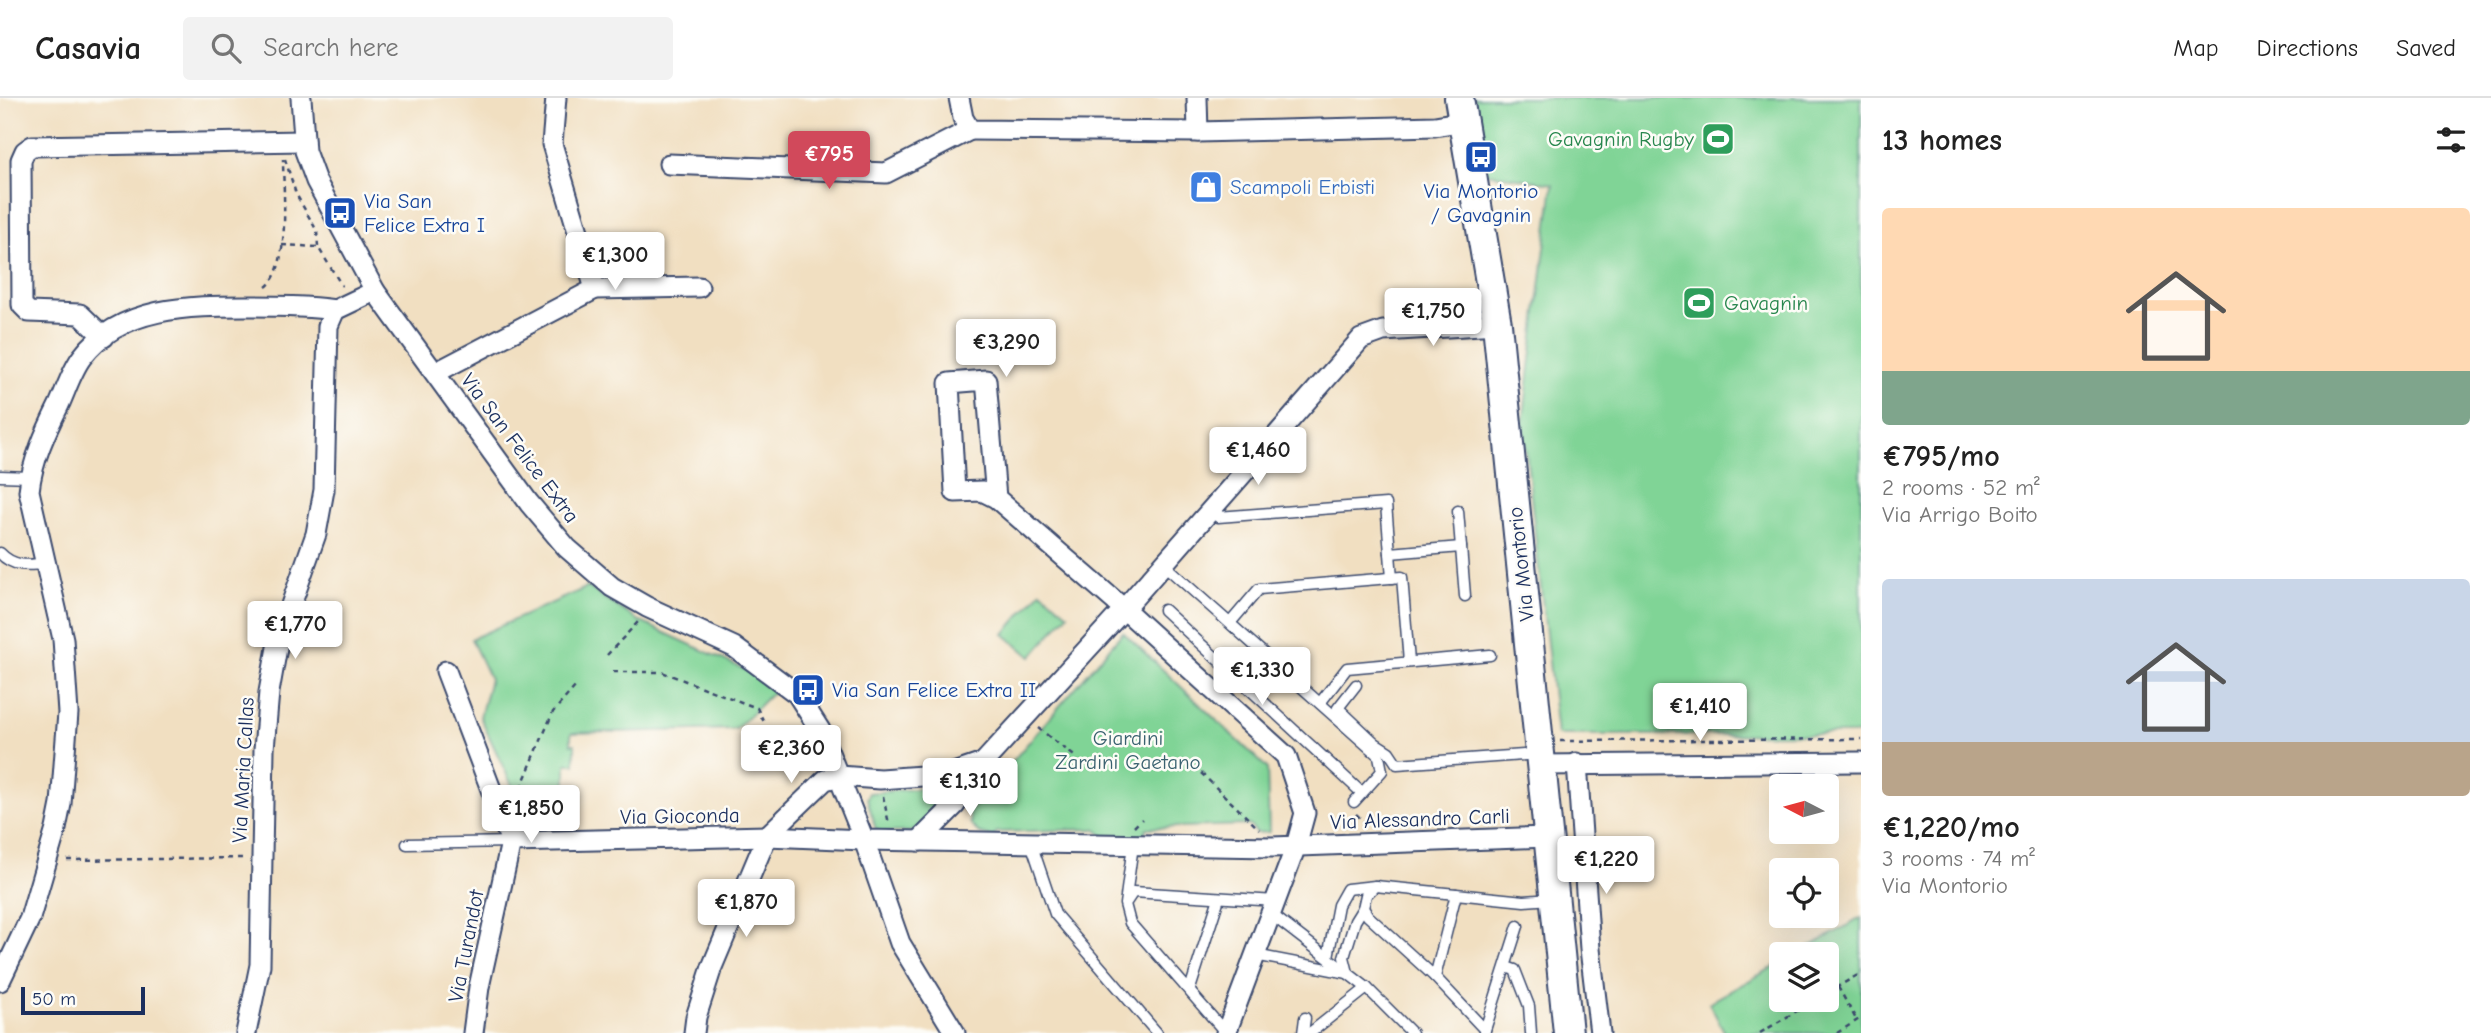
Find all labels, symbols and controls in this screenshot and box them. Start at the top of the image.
search box [183,17,673,80]
text: Casavia [35,29,141,67]
icon: search [207,29,245,67]
text: Search here [263,33,399,63]
text: Map [2173,34,2219,62]
text: Directions [2257,34,2358,62]
text: Saved [2396,34,2456,62]
sports icon: Gavagnin Rugby [1699,120,1737,158]
icon: filters [2432,121,2470,159]
text: 13 homes [1882,123,2002,158]
place label: Gavagnin Rugby [1548,127,1695,151]
pin: €795 [788,132,870,191]
bus stop icon: Via Montorio / Gavagnin [1462,138,1500,176]
text: €795 [804,140,854,167]
shop icon: Scampoli Erbisti [1187,168,1225,206]
place label: Scampoli Erbisti [1230,175,1375,199]
place label: Via Montorio / Gavagnin [1424,179,1538,227]
place label: Via San Felice Extra I [364,189,485,237]
bus stop icon: Via San Felice Extra I [321,194,359,232]
pin: €1,300 [558,232,672,292]
text: €1,300 [582,241,648,268]
icon: home [2113,253,2239,379]
sports icon: Gavagnin [1680,284,1718,322]
pin: €1,750 [1376,288,1490,348]
place label: Gavagnin [1724,291,1808,315]
text: €1,750 [1401,297,1466,324]
pin: €3,290 [949,320,1063,379]
text: €3,290 [972,328,1040,355]
street label: Via San Felice Extra [456,369,584,527]
pin: €1,460 [1201,428,1315,487]
text: €1,460 [1225,436,1291,463]
text: €795/mo [1882,439,2000,474]
text: 2 rooms · 52 m² [1882,474,2040,501]
text: Via Arrigo Boito [1882,501,2038,528]
street label: Via Montorio [1503,506,1539,622]
pin: €1,770 [238,602,352,661]
text: €1,770 [263,610,327,637]
icon: home [2113,624,2239,750]
pin: €1,330 [1205,648,1319,707]
text: €1,330 [1229,656,1295,683]
bus stop icon: Via San Felice Extra II [789,671,827,709]
place label: Via San Felice Extra II [832,678,1036,702]
pin: €1,410 [1643,684,1757,743]
text: €1,410 [1669,692,1731,719]
street label: Via Maria Callas [227,697,259,843]
pin: €2,360 [734,726,848,785]
park label: Giardini Zardini Gaetano [1055,726,1201,774]
text: €2,360 [757,734,825,761]
pin: €1,310 [913,758,1027,818]
text: €1,310 [939,767,1001,794]
north arrow [1769,774,1839,844]
map controls [1769,774,1839,1012]
pin: €1,850 [474,786,588,845]
text: €1,850 [498,794,564,821]
street label: Via Gioconda [620,803,740,829]
street label: Via Alessandro Carli [1330,804,1510,834]
text: €1,220/mo [1882,810,2020,845]
pin: €1,220 [1549,836,1663,896]
text: €1,220 [1573,845,1639,872]
text: 3 rooms · 74 m² [1882,845,2035,872]
button: locate [1769,858,1839,928]
text: Via Montorio [1882,872,2008,899]
pin: €1,870 [689,880,803,939]
street label: Via Turandot [443,887,489,1004]
text: €1,870 [714,888,778,915]
button: layers [1769,942,1839,1012]
scale bar [21,984,145,1016]
text: 50 m [32,988,76,1010]

